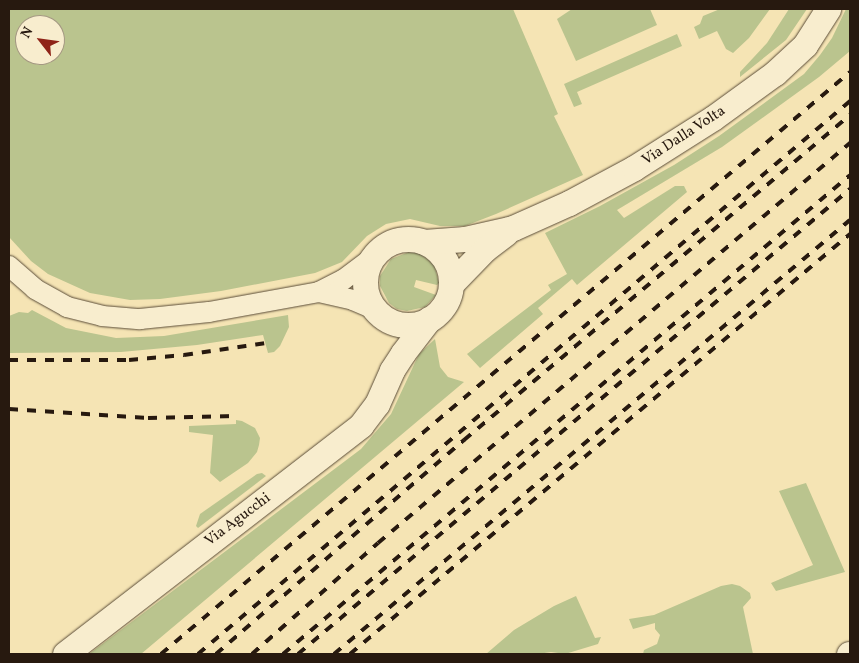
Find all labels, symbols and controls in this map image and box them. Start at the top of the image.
north arrow [15,15,65,65]
text: N [17,24,38,42]
street label: Via Dalla Volta [639,102,729,170]
street label: Via Agucchi [202,489,274,551]

